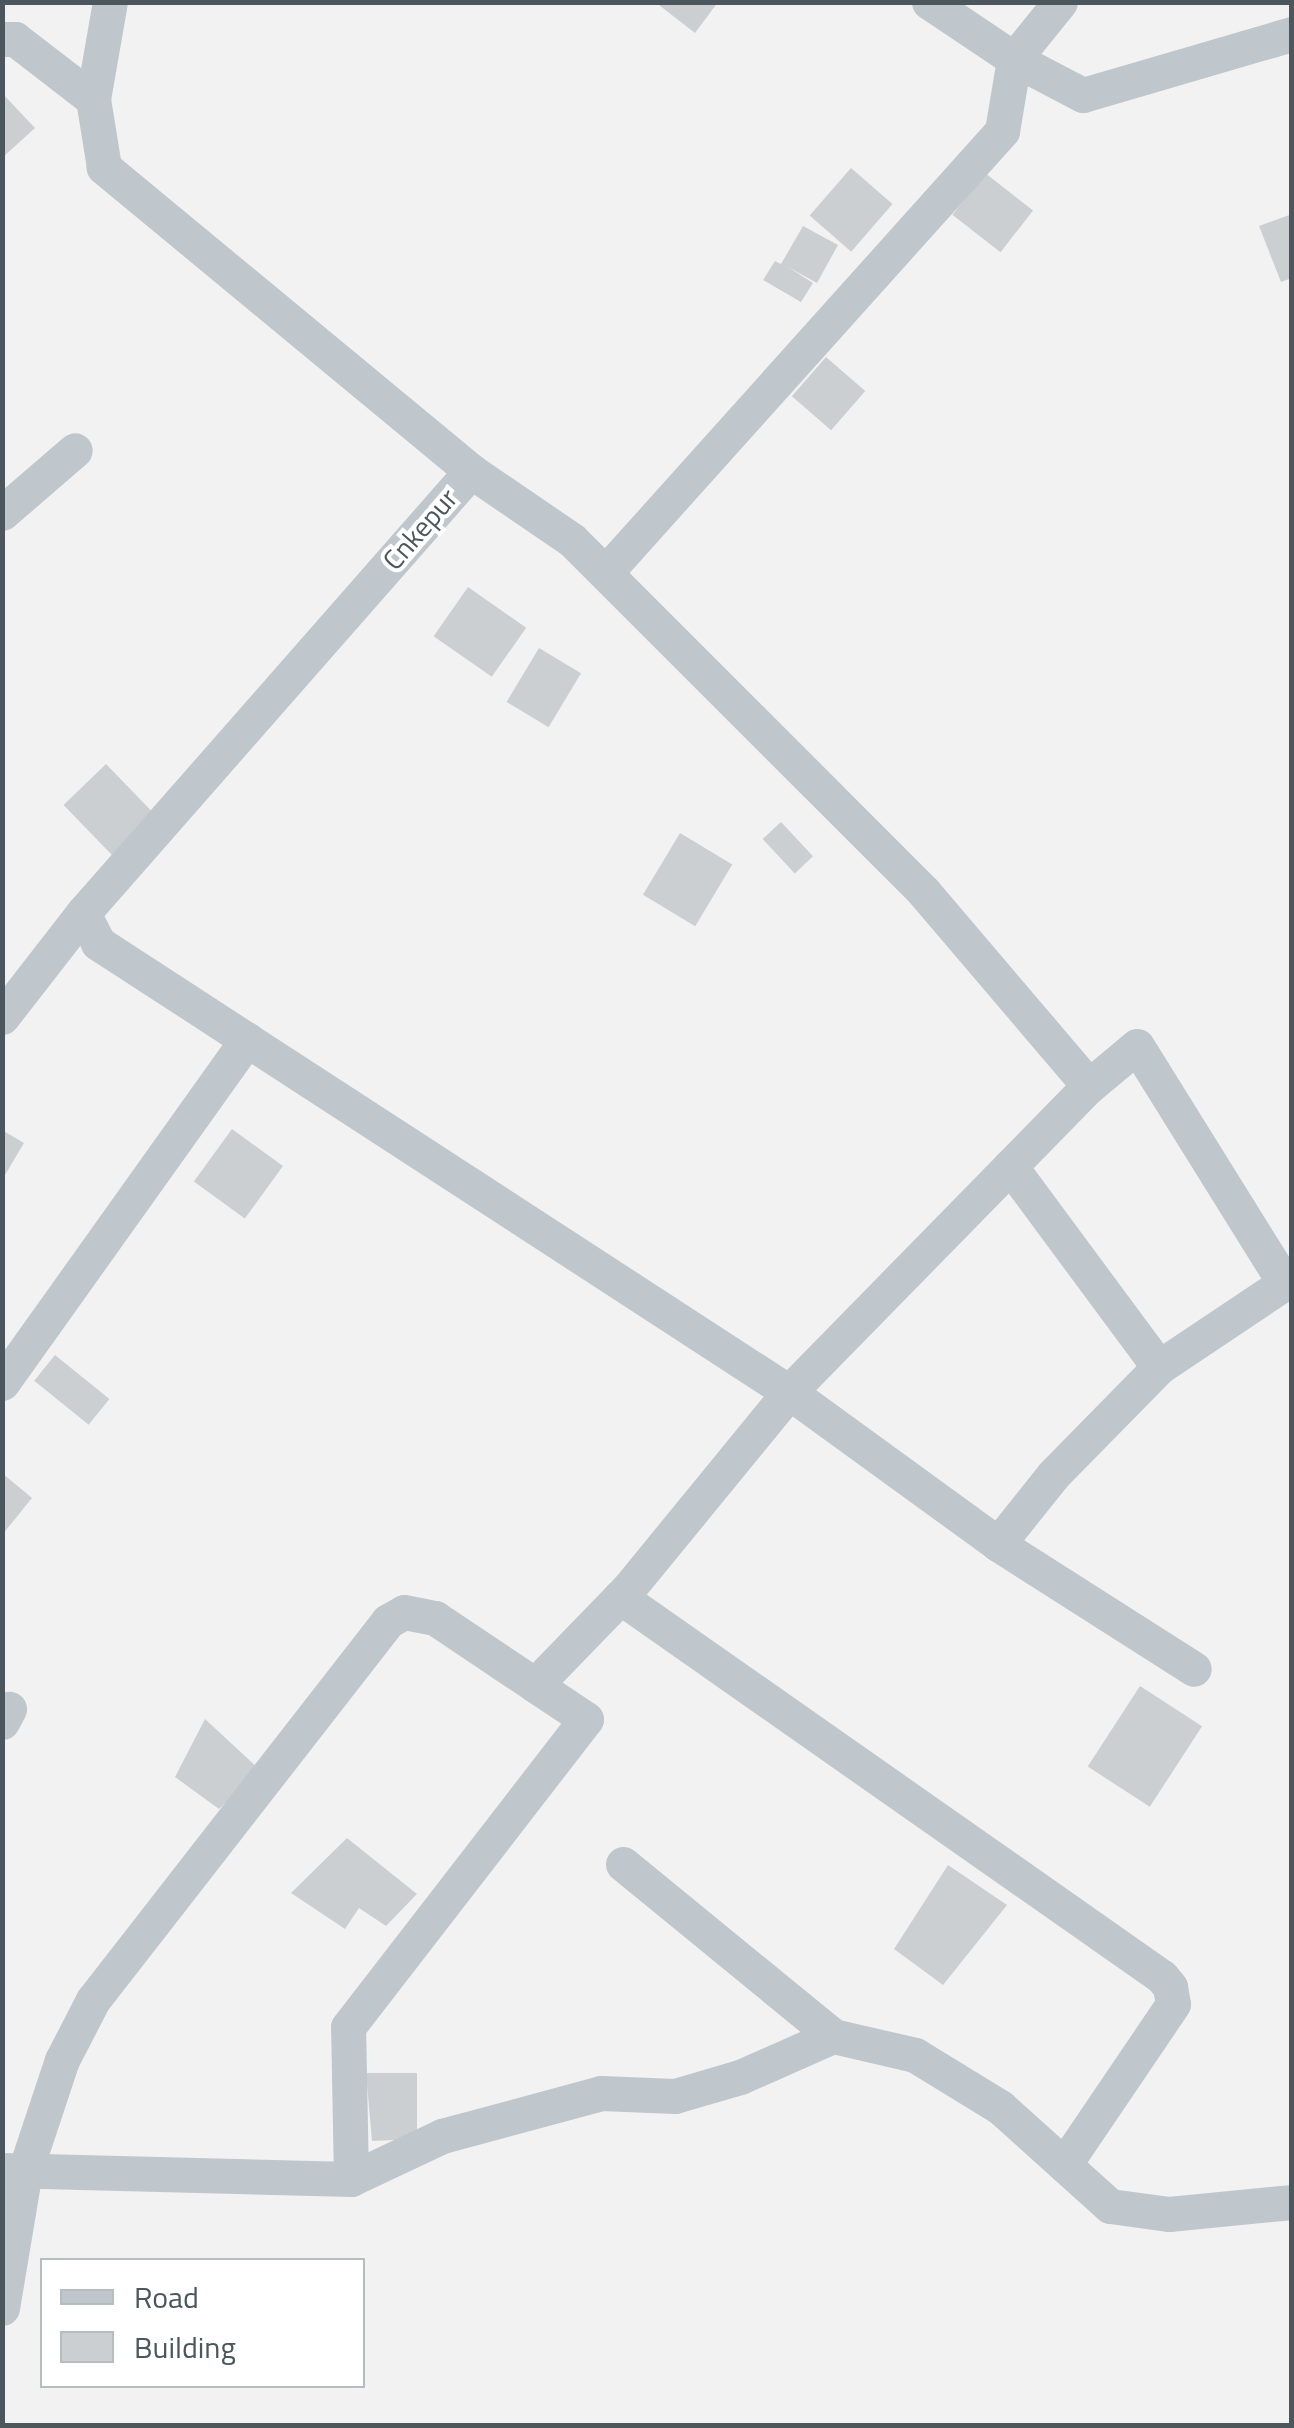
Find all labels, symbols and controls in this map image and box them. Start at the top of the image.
street label: Cnkepur [376,482,464,576]
legend [40,2258,365,2388]
text: Road [134,2274,199,2320]
text: Building [134,2324,236,2370]

